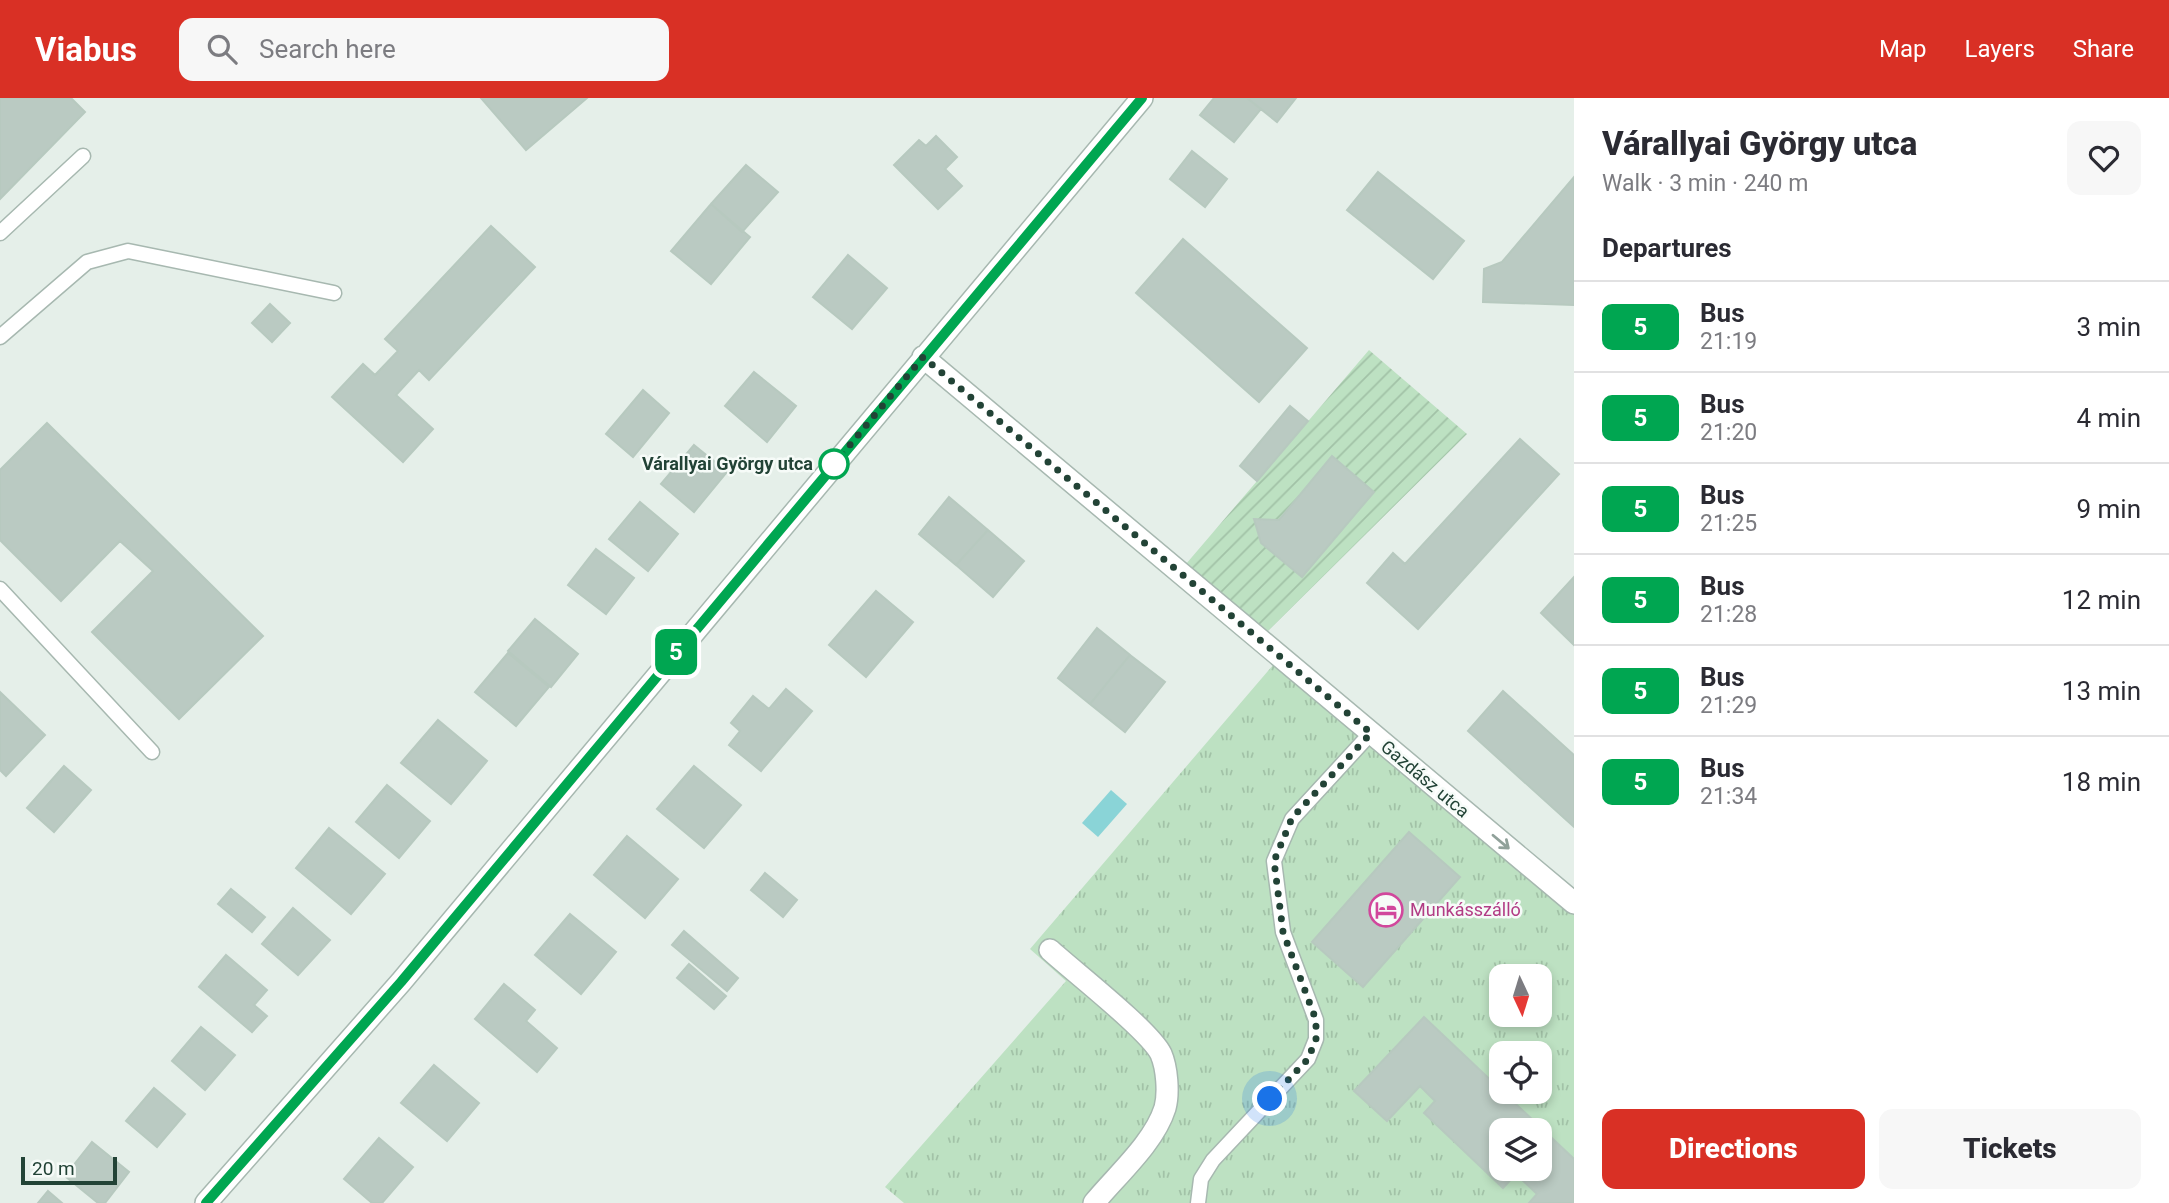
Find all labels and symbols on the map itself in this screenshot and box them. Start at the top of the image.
marker: Várallyai György utca [819,449,849,479]
place label: Várallyai György utca [642,453,813,474]
line badge: 5 [653,629,699,675]
street label: Gazdász utca [1377,736,1474,822]
one-way arrow [1491,834,1509,850]
hotel icon: Munkásszálló [1367,891,1405,929]
place label: Munkásszálló [1410,899,1521,920]
north arrow [1489,964,1552,1027]
your location [1252,1081,1287,1116]
scale bar [21,1154,117,1186]

